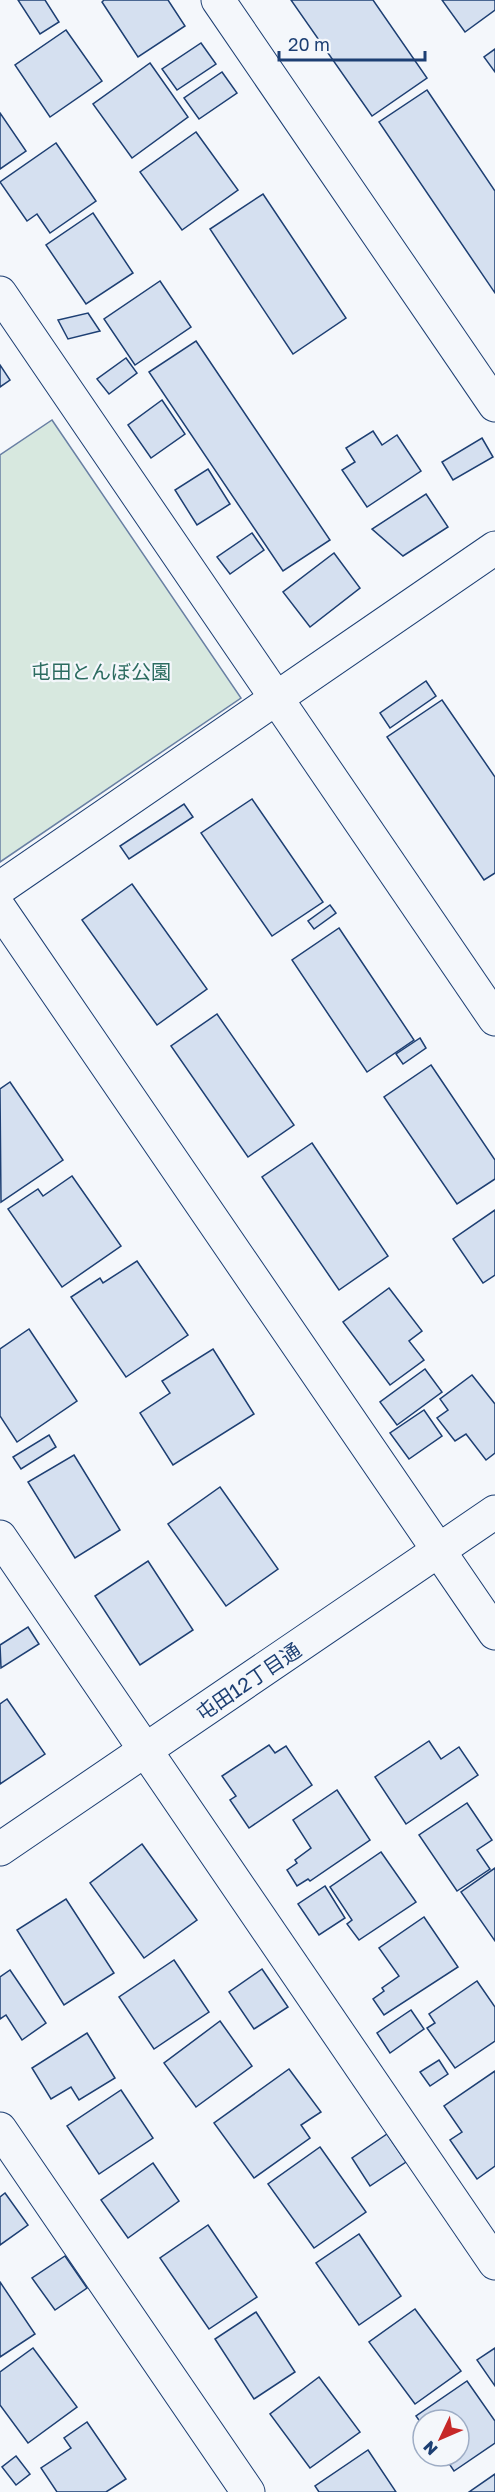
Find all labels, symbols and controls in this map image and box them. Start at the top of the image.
scale bar [279,24,424,62]
text: 20 m [288,33,330,55]
park label: 屯田とんぼ公園 [31,659,171,683]
street label: 屯田12丁目通 [191,1637,305,1725]
north arrow [411,2408,471,2468]
text: N [419,2437,442,2460]

